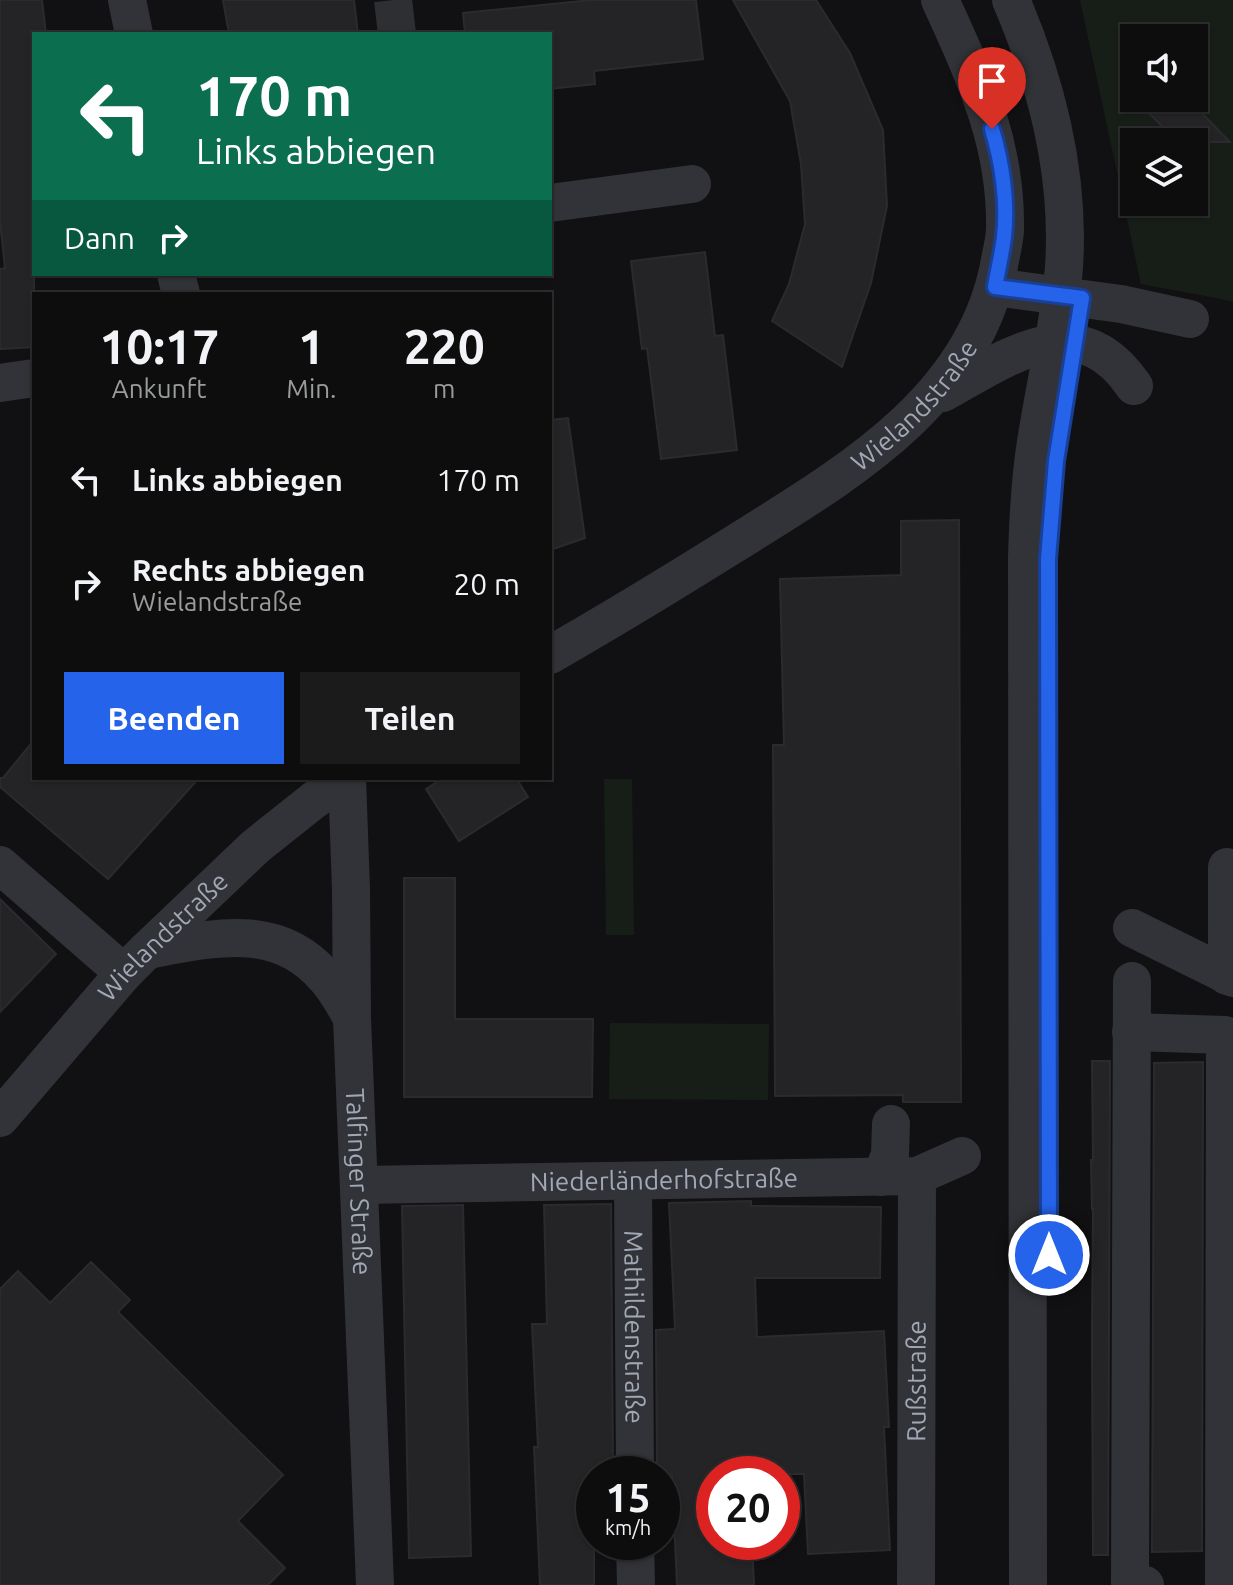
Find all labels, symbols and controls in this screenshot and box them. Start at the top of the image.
map controls [1120,24,1208,216]
button: sound [1120,24,1208,112]
pin [958,47,1026,129]
icon: arrive [970,59,1014,103]
icon: left [64,64,168,168]
text: 170 m [196,64,352,127]
button: layers [1120,128,1208,216]
text: Links abbiegen [196,130,436,171]
icon: right [151,216,195,260]
text: Dann [64,221,135,255]
text: 10:17 [99,319,219,373]
text: 1 [298,319,325,373]
text: 220 [404,319,485,373]
street label: Wielandstraße [845,335,983,476]
text: Ankunft [112,374,207,403]
text: Min. [286,374,337,403]
text: m [433,374,455,403]
icon: left [64,458,108,502]
text: Links abbiegen [132,463,343,497]
text: 170 m [436,463,520,497]
text: Rechts abbiegen [132,553,365,587]
icon: right [64,562,108,606]
text: 20 m [453,567,520,601]
text: Wielandstraße [132,587,302,616]
button: Beenden [64,672,284,764]
button: Teilen [300,672,520,764]
street label: Wielandstraße [92,866,233,1006]
street label: Talfinger Straße [341,1088,377,1276]
street label: Niederländerhofstraße [530,1163,798,1196]
position arrow [1007,1213,1091,1297]
street label: Mathildenstraße [619,1230,650,1424]
street label: Rußstraße [901,1320,931,1442]
speed limit sign: 20 [696,1456,800,1560]
text: 15 [605,1475,651,1520]
text: km/h [605,1516,651,1539]

